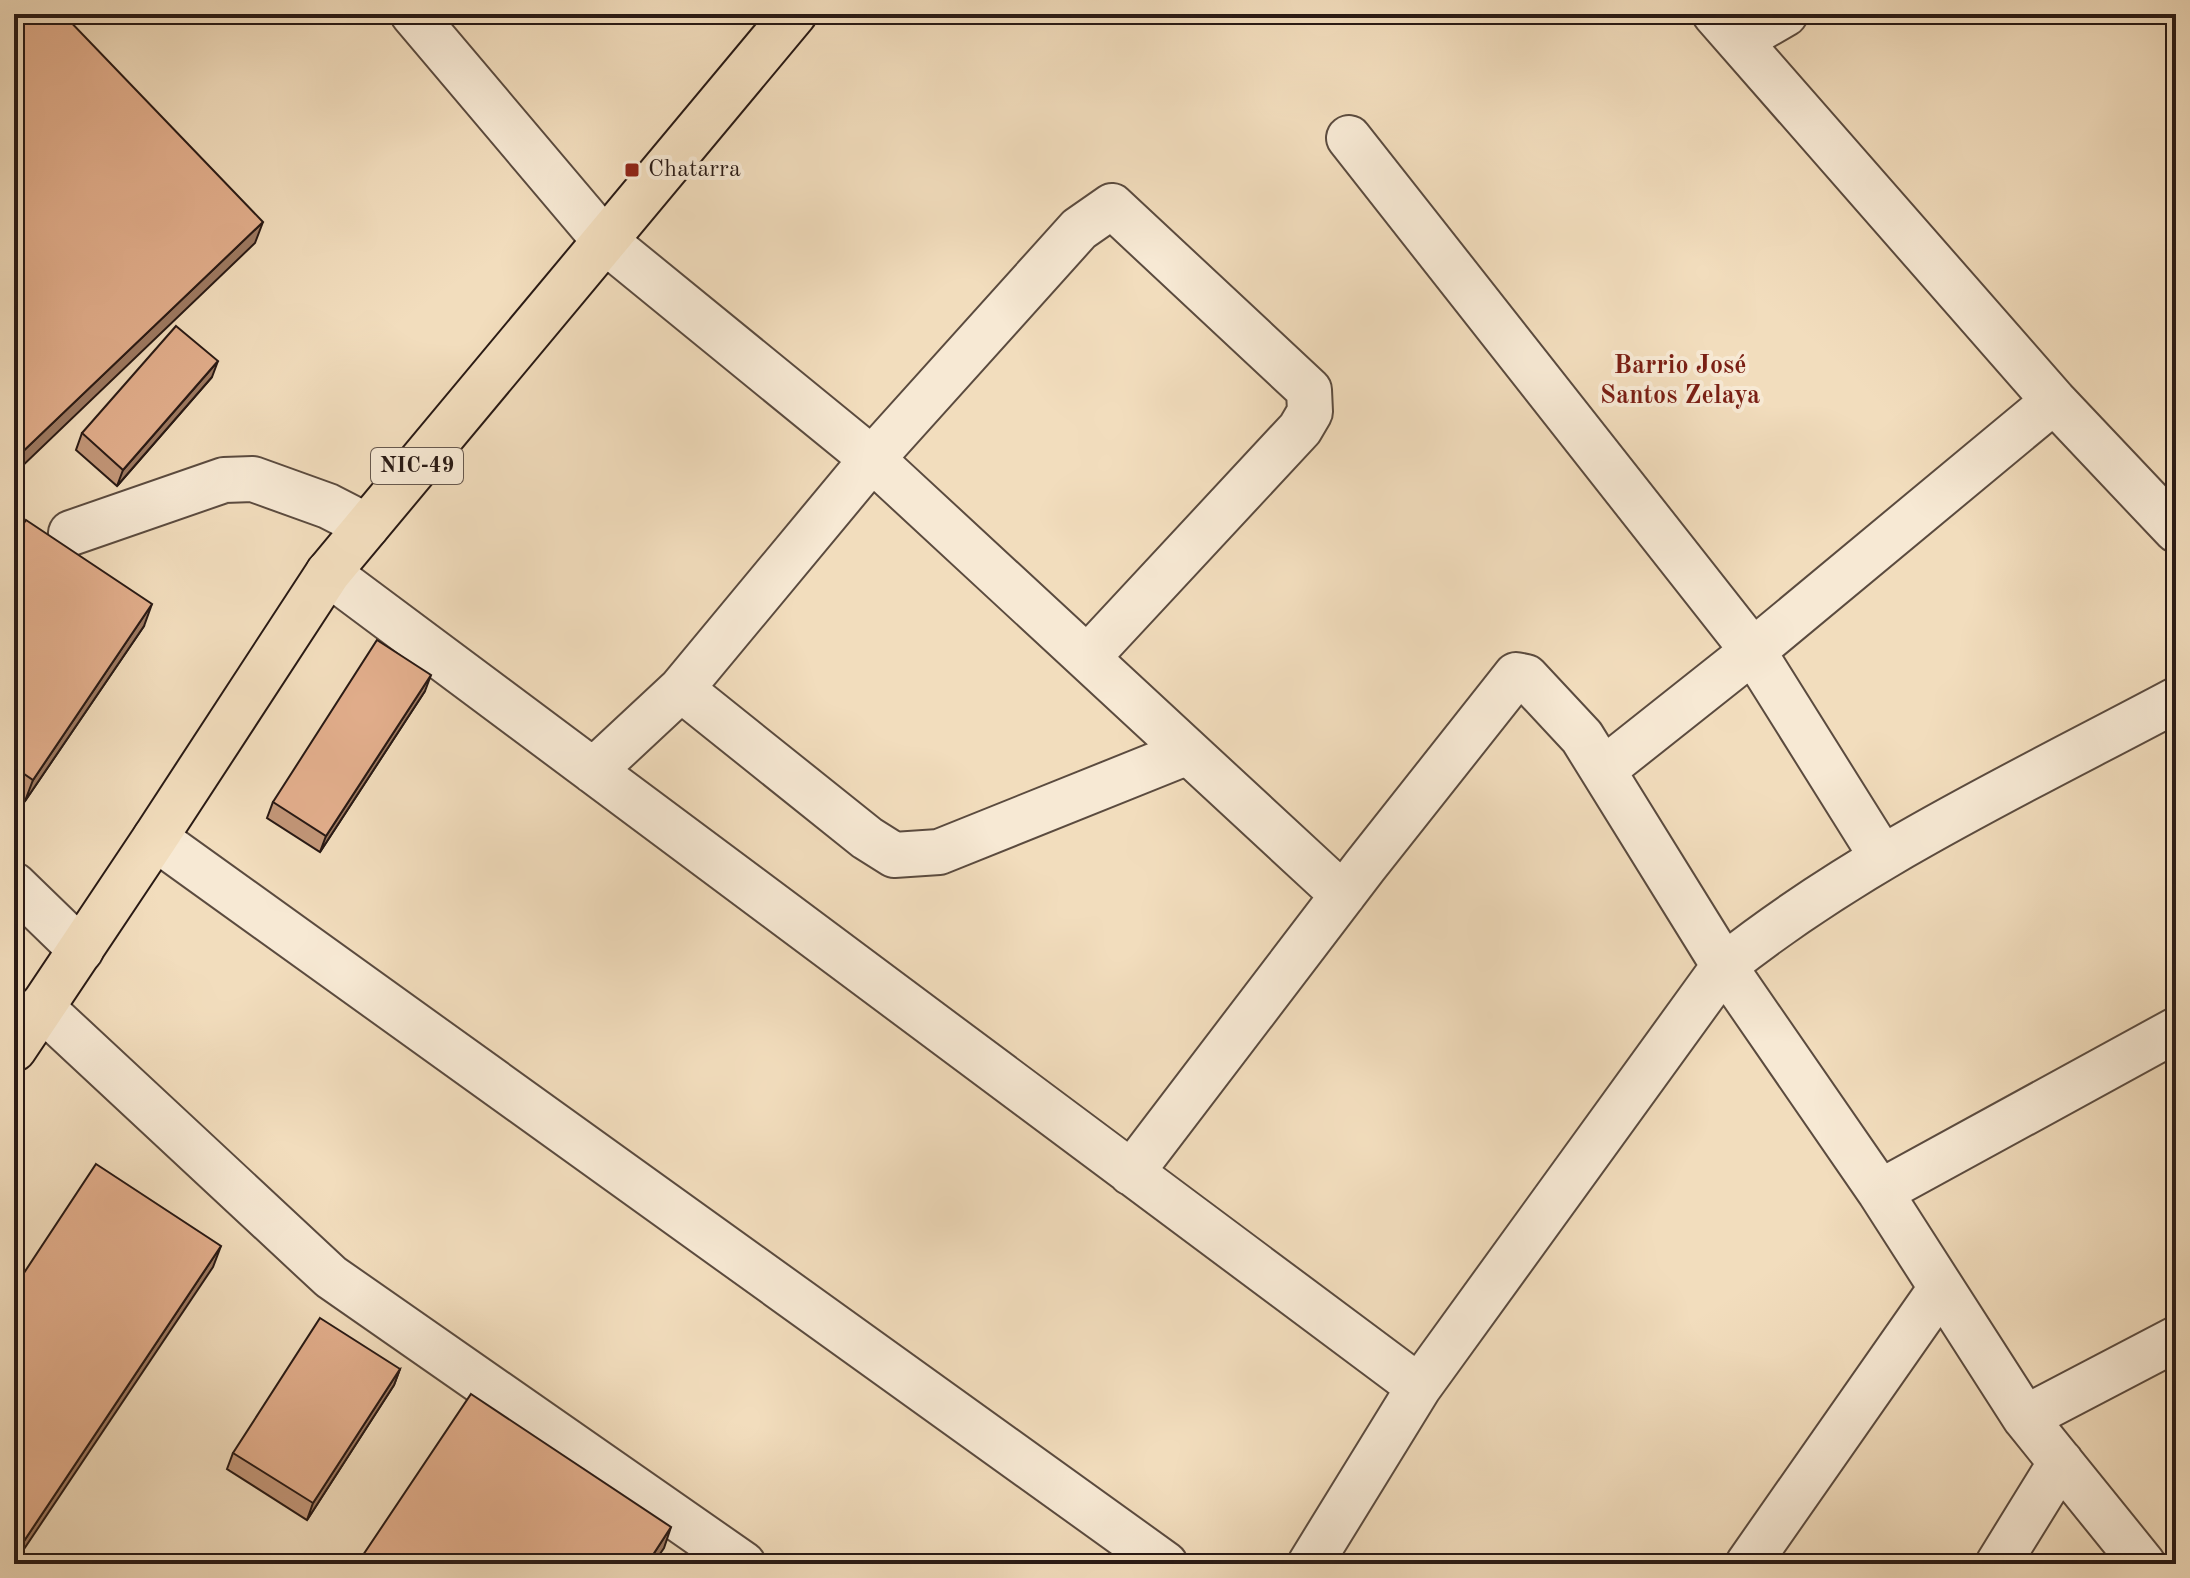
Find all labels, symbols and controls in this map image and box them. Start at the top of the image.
place label: Chatarra [648,158,741,182]
marker: Chatarra [623,161,641,179]
district label: Barrio José Santos Zelaya [1600,353,1760,409]
road number: NIC-49 [371,448,463,484]

